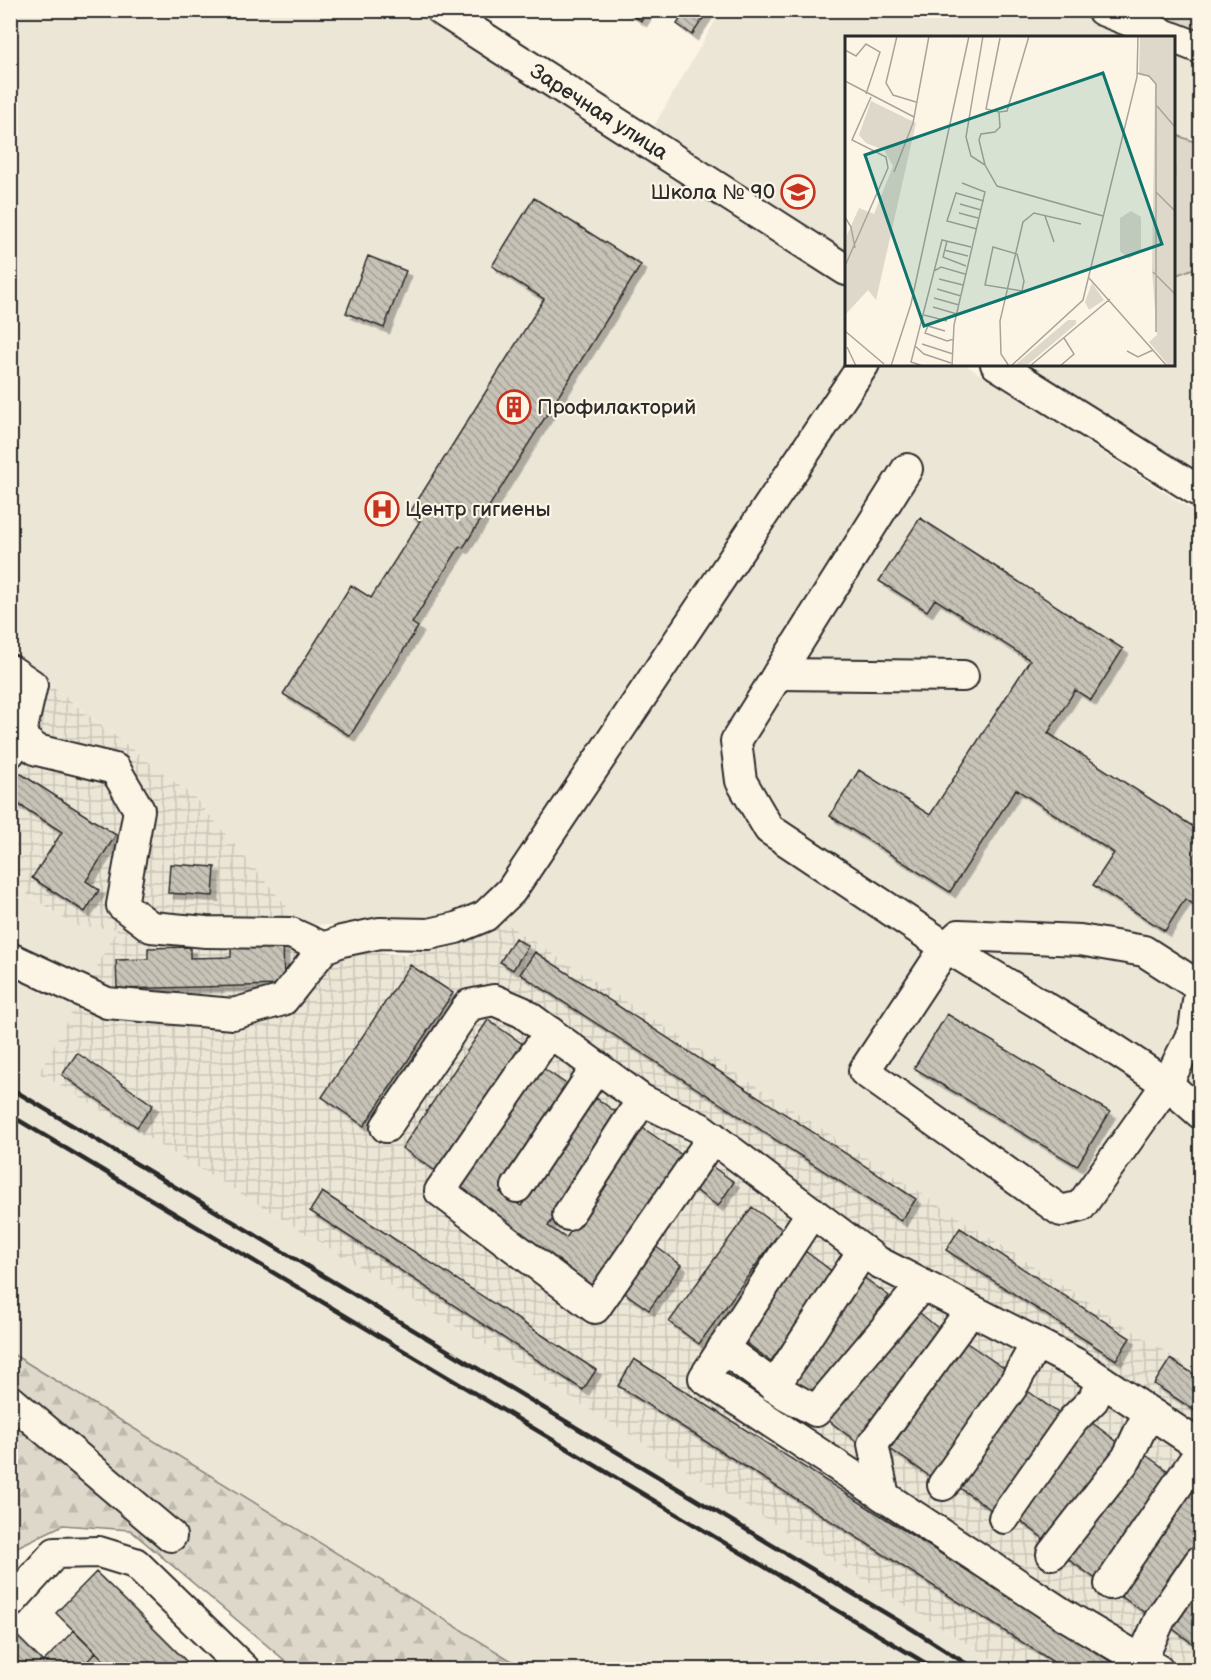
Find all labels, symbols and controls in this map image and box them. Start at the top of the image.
inset map [845,36,1175,366]
street label: Заречная улица [525,59,673,166]
school or university icon: Школа № 90 [780,174,816,210]
place label: Школа № 90 [650,180,775,205]
building icon: Профилакторий [496,389,532,425]
place label: Профилакторий [537,395,696,420]
hospital icon: Центр гигиены [364,491,400,527]
place label: Центр гигиены [405,497,551,522]

